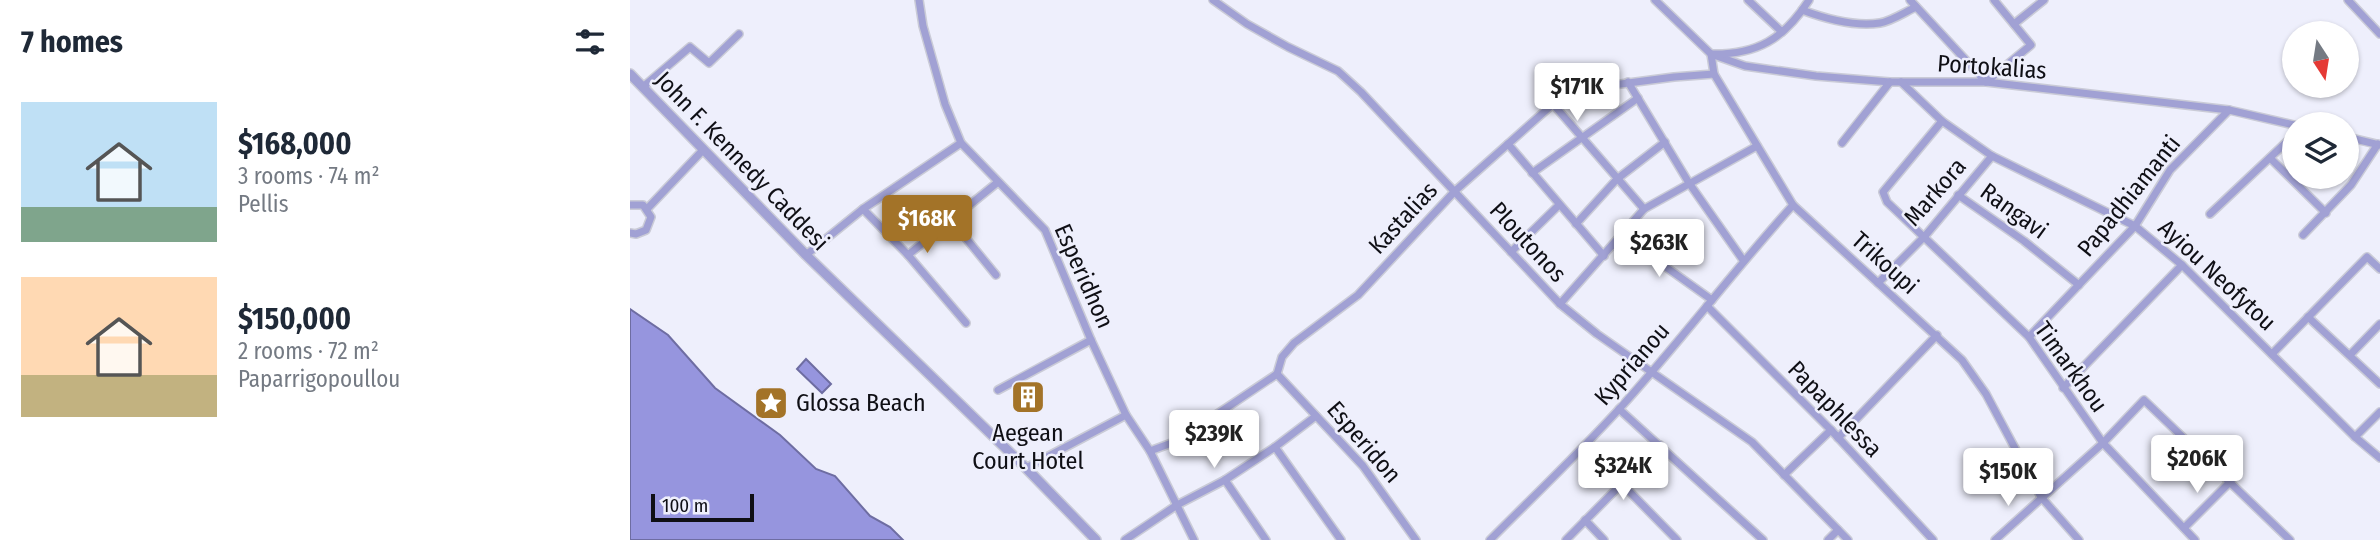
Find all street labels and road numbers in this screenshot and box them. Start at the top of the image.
street label: Portokalias [1936,49,2048,85]
street label: John F. Kennedy Caddesi [649,66,835,256]
street label: Papadhiamanti [2072,130,2186,262]
street label: Markora [1898,153,1972,231]
street label: Kastalias [1363,176,1443,260]
street label: Rangavi [1975,177,2053,245]
street label: Ploutonos [1484,196,1572,288]
street label: Ayiou Neofytou [2153,214,2281,336]
street label: Esperidhon [1049,220,1119,332]
street label: Trikoupi [1846,226,1924,300]
street label: Timarkhou [2029,316,2113,418]
street label: Kyprianou [1589,317,1675,411]
street label: Papaphlessa [1782,355,1888,463]
street label: Esperidon [1321,396,1407,488]

